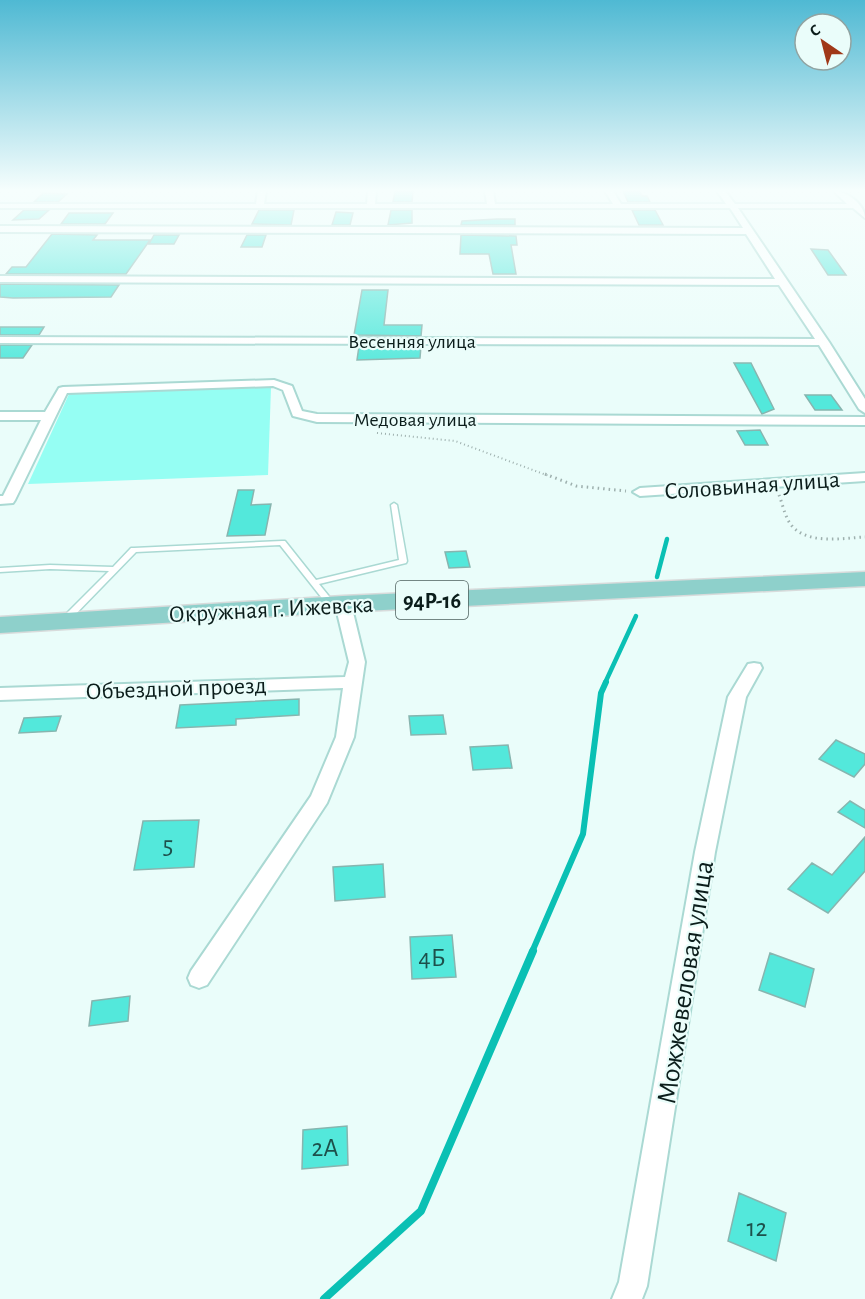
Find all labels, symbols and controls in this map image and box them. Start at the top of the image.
north arrow [793,12,853,72]
text: С [807,21,823,40]
street label: Весенняя улица [348,332,476,352]
street label: Медовая улица [353,410,477,430]
street label: Соловьиная улица [663,468,841,504]
road number: 94Р-16 [396,581,468,619]
street label: Окружная г. Ижевска [168,593,374,627]
street label: Объездной проезд [85,674,267,704]
house number: 5 [163,832,173,858]
street label: Можжевеловая улица [653,858,719,1106]
house number: 4Б [418,945,446,971]
house number: 2А [311,1135,339,1161]
house number: 12 [747,1215,768,1241]

